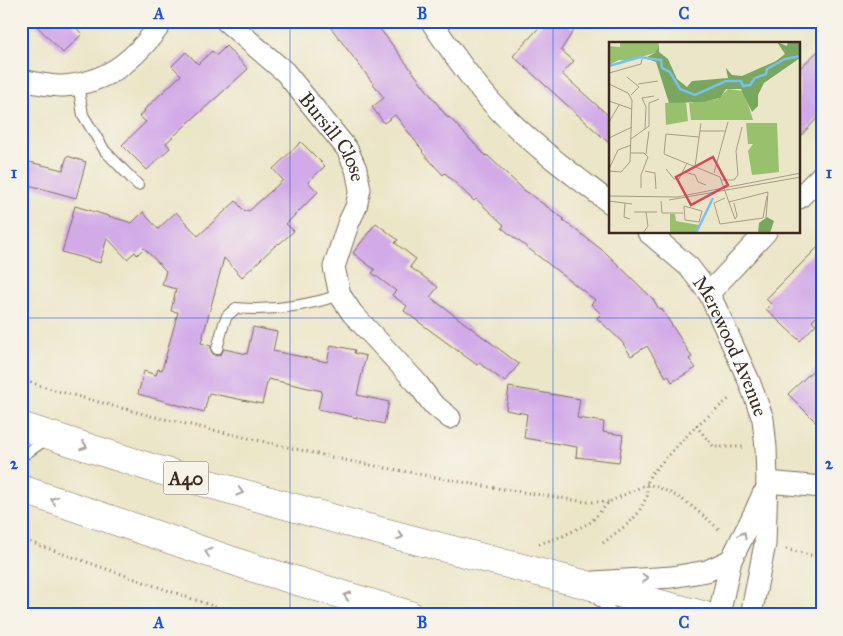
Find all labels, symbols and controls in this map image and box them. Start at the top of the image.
text: A [153,4,165,23]
text: B [417,4,427,23]
text: C [679,4,690,23]
inset map [609,42,800,234]
street label: Bursill Close [294,87,370,183]
text: 1 [11,163,18,182]
text: 1 [826,163,833,182]
street label: Merewood Avenue [688,271,773,420]
one-way arrow [80,441,88,451]
text: 2 [10,454,19,473]
text: 2 [825,454,834,473]
road number: A40 [164,462,208,494]
one-way arrow [235,487,244,497]
one-way arrow [50,496,58,506]
one-way arrow [396,530,404,541]
one-way arrow [737,531,747,540]
one-way arrow [204,548,212,558]
one-way arrow [641,573,649,584]
one-way arrow [343,591,351,601]
text: A [153,613,165,632]
text: B [417,613,427,632]
text: C [679,613,690,632]

